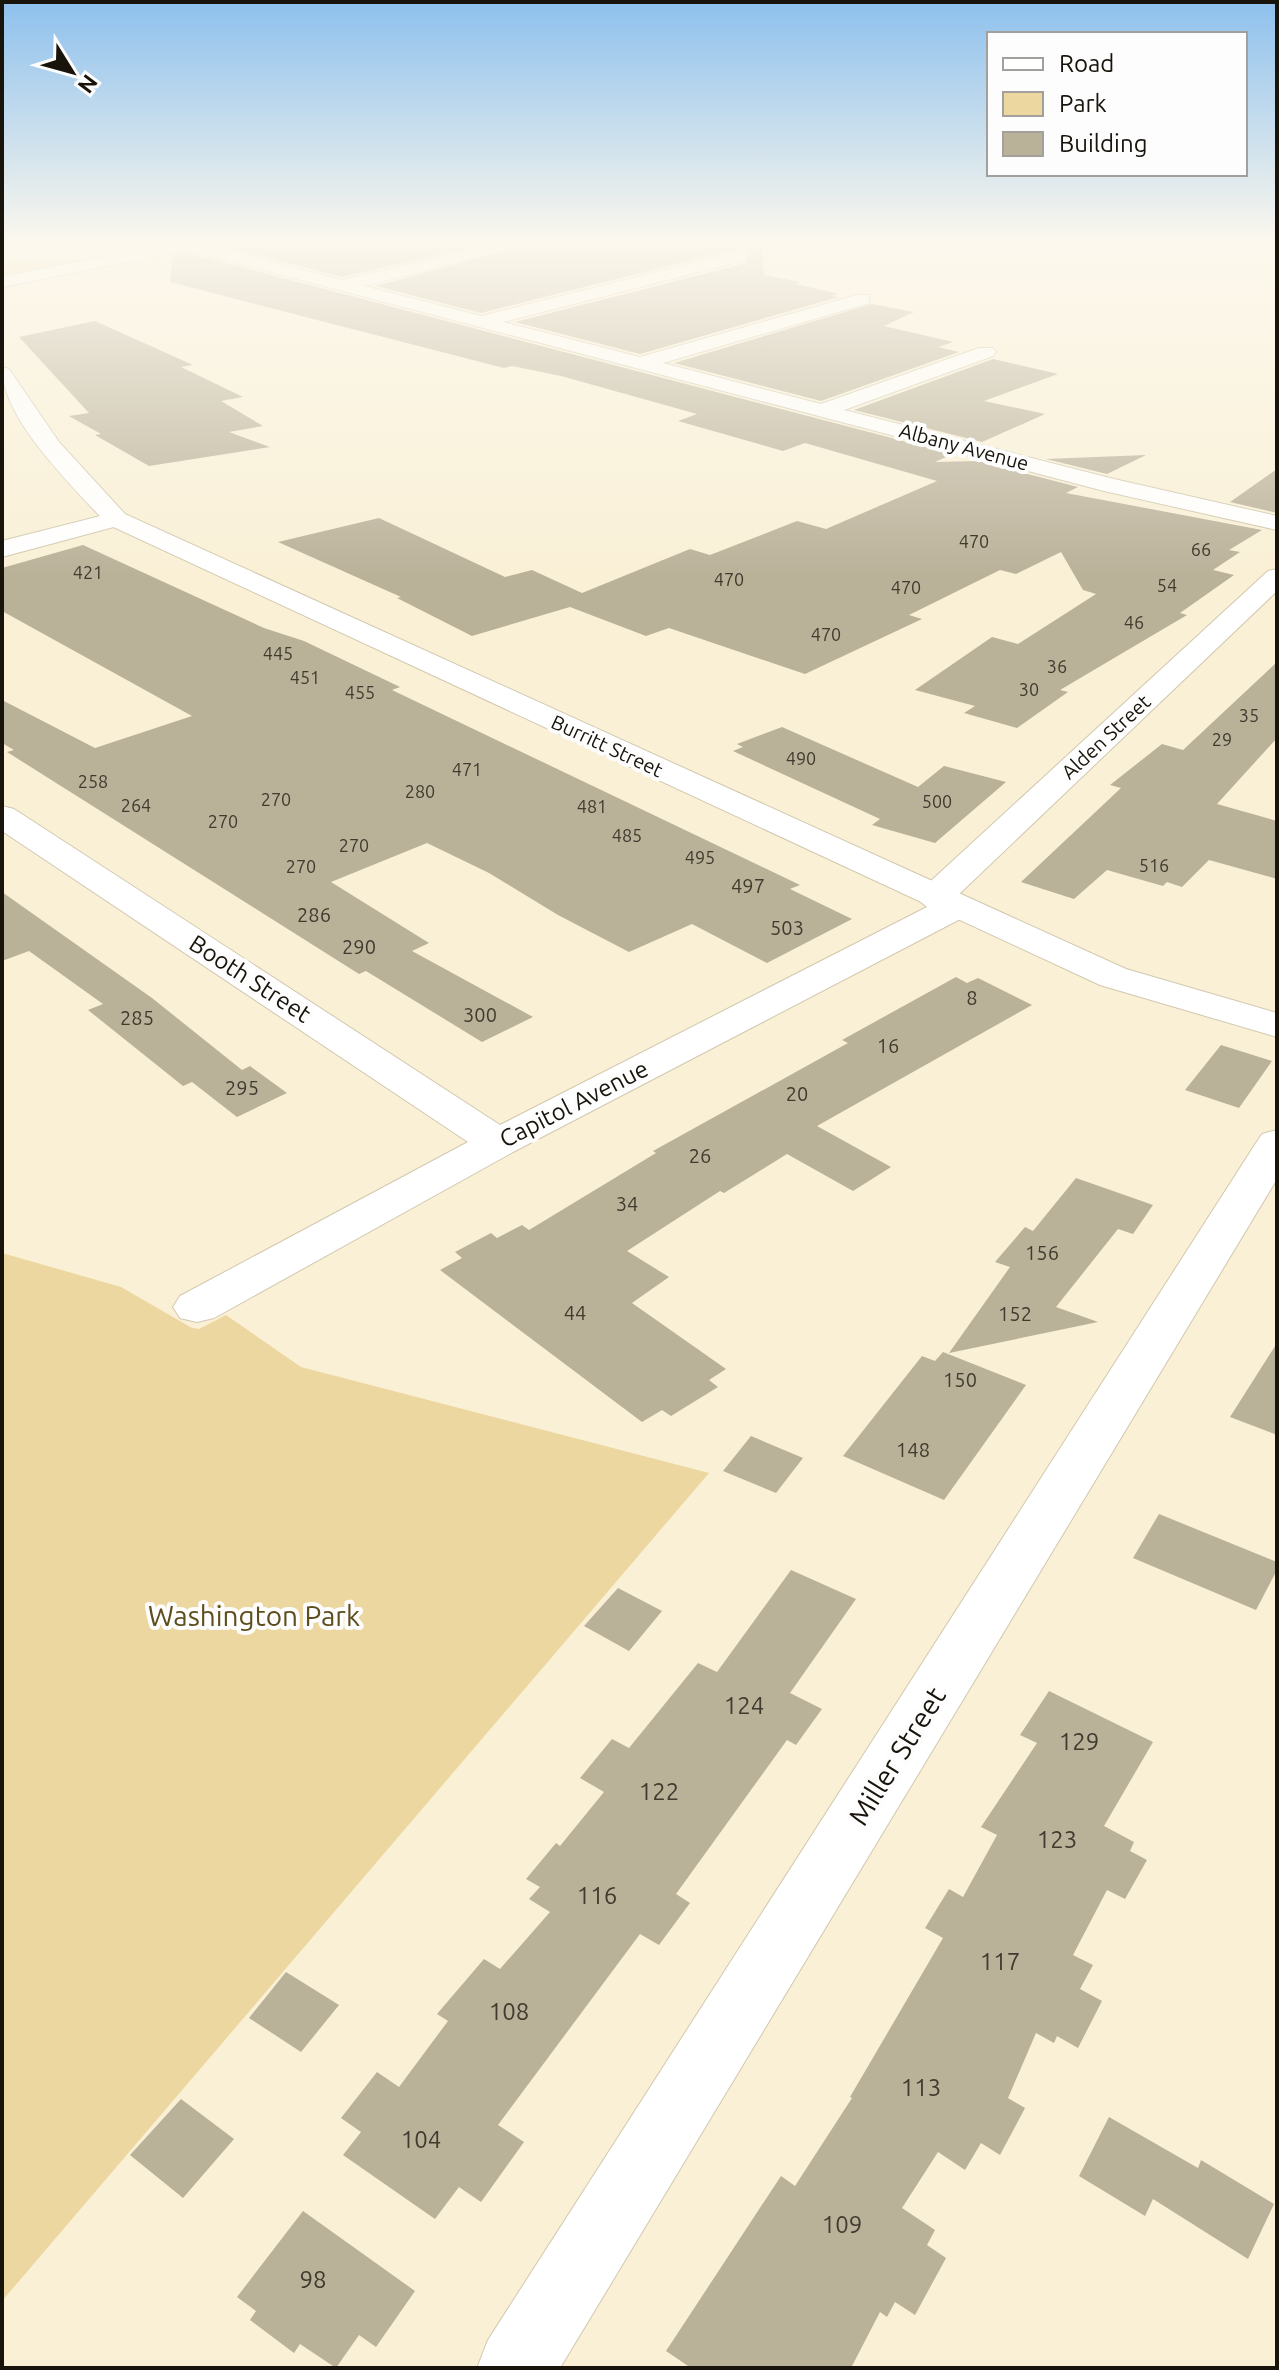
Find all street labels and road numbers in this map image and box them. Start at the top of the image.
street label: Albany Avenue [897,418,1031,475]
street label: Alden Street [1057,690,1155,784]
street label: Burritt Street [548,710,667,781]
street label: Booth Street [185,929,316,1028]
street label: Capitol Avenue [495,1055,653,1153]
street label: Miller Street [842,1681,951,1830]

